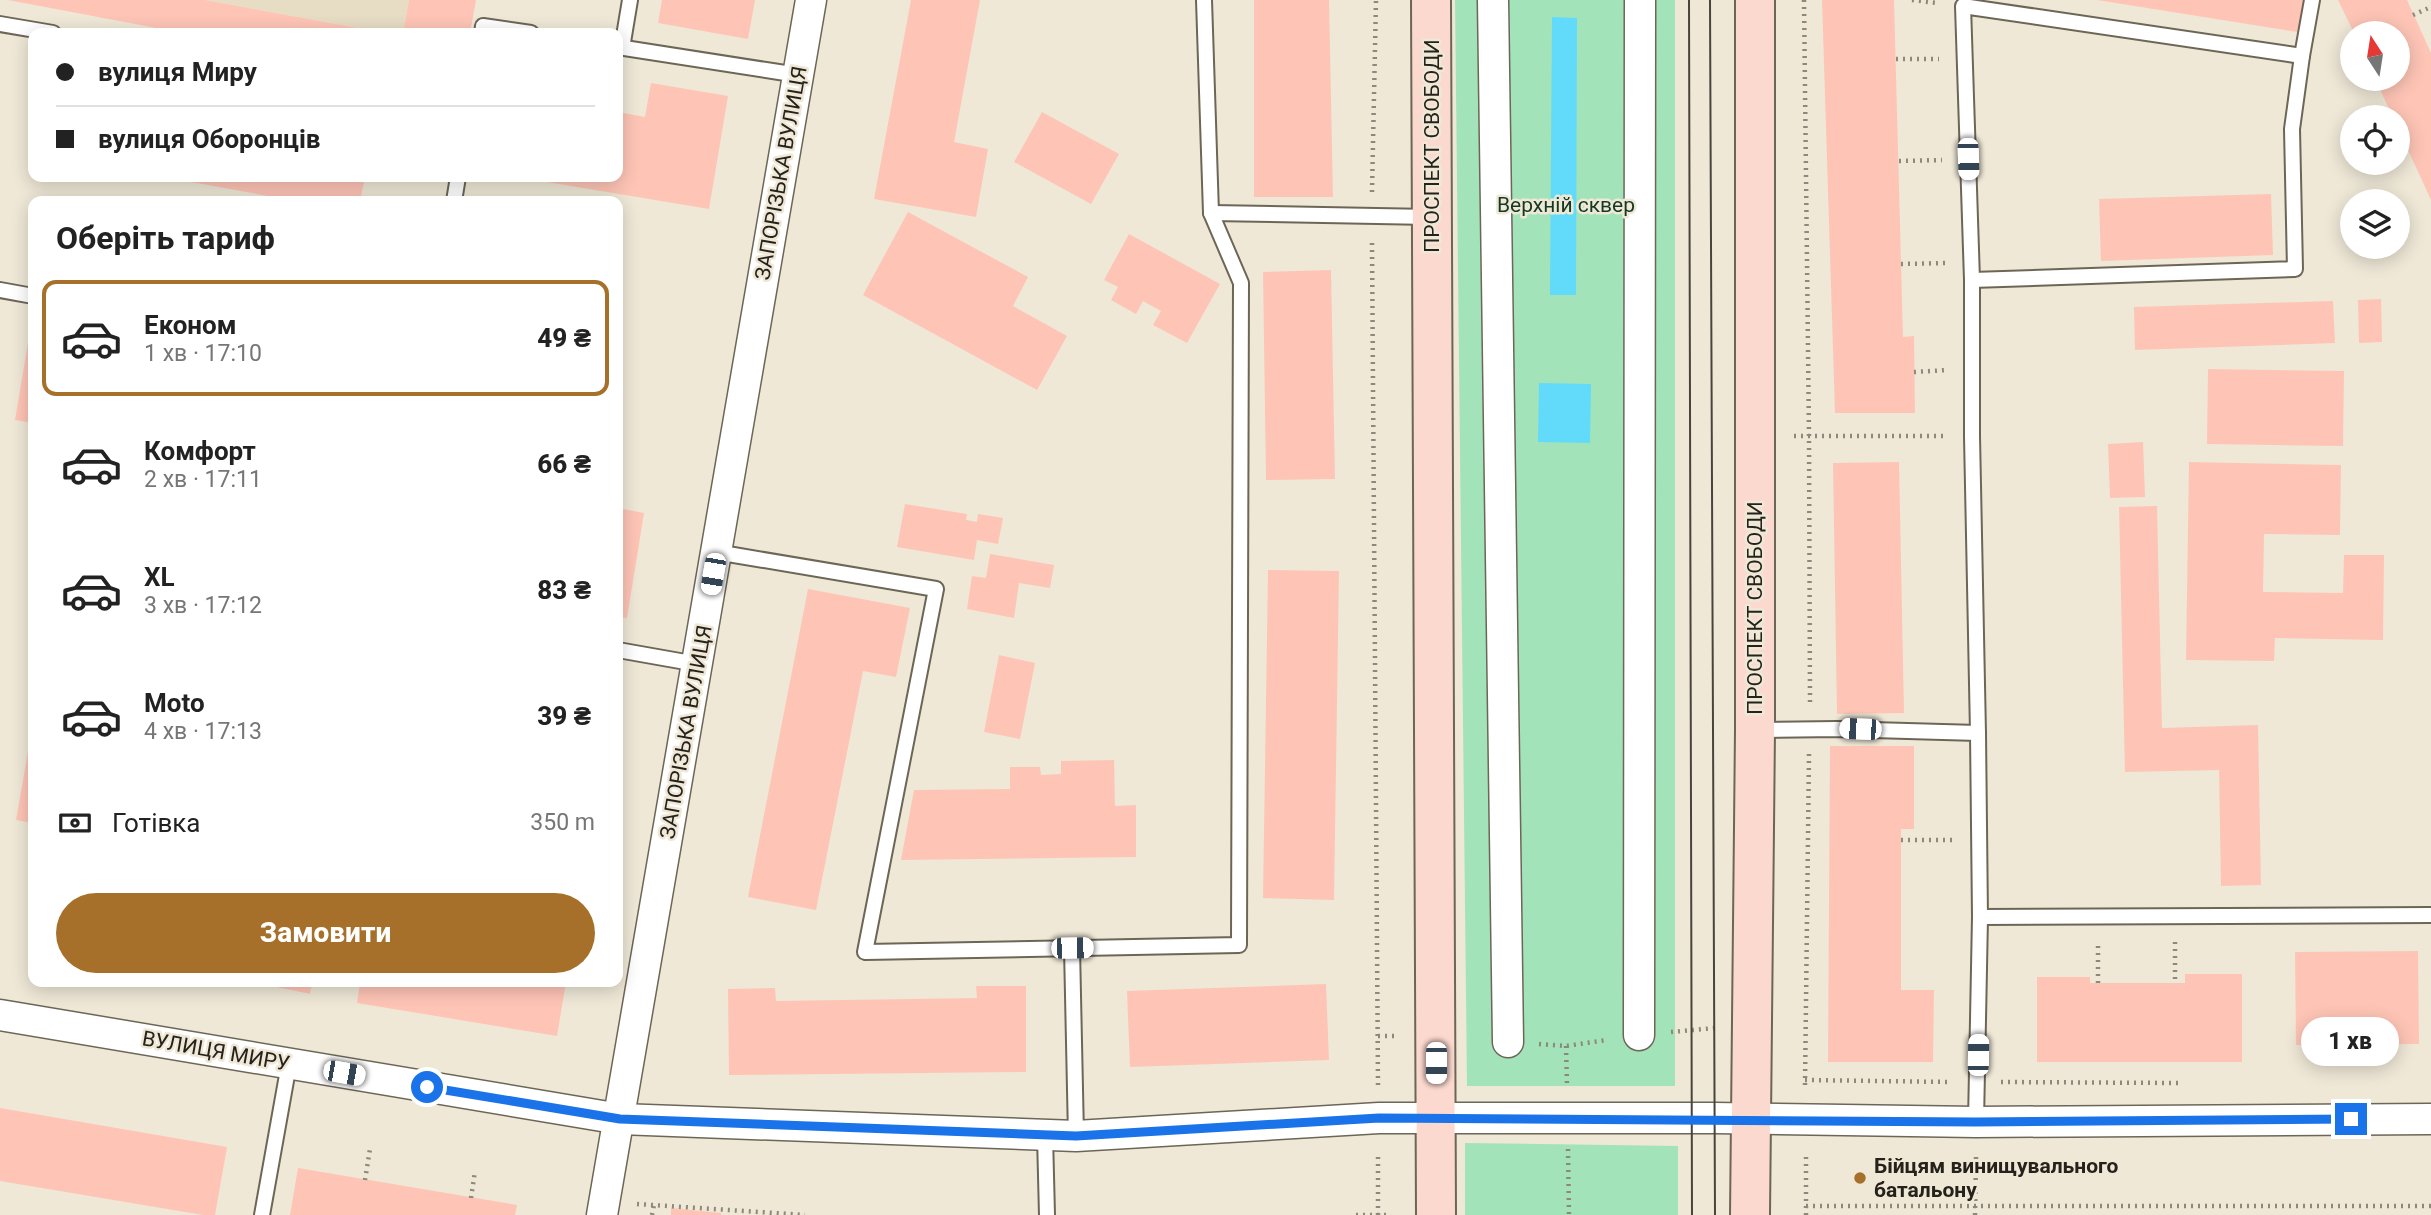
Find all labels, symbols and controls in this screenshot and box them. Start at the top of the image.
north arrow [2340,21,2410,91]
map controls [2340,21,2410,259]
street label: ПРОСПЕКТ СВОБОДИ [1420,39,1444,253]
text: вулиця Миру [98,57,257,87]
street label: ЗАПОРІЗЬКА ВУЛИЦЯ [750,64,812,282]
button: locate [2340,105,2410,175]
text: вулиця Оборонців [98,124,321,154]
car [1957,138,1980,180]
button: layers [2340,189,2410,259]
park label: Верхній сквер [1497,193,1635,217]
text: Оберіть тариф [56,219,275,257]
icon: car [60,307,123,370]
text: Економ [144,310,236,340]
text: 49 ₴ [537,323,591,353]
text: 1 хв · 17:10 [144,340,262,367]
icon: car [60,433,123,496]
text: Комфорт [144,436,256,466]
text: 66 ₴ [537,449,591,479]
text: 2 хв · 17:11 [144,466,262,493]
street label: ПРОСПЕКТ СВОБОДИ [1743,501,1767,715]
car [700,551,727,597]
icon: car [60,559,123,622]
text: XL [144,562,175,592]
text: 83 ₴ [537,575,591,605]
text: 3 хв · 17:12 [144,592,262,619]
street label: ЗАПОРІЗЬКА ВУЛИЦЯ [655,623,717,841]
icon: car [60,685,123,748]
text: Moto [144,688,205,718]
text: 39 ₴ [537,701,591,731]
text: 4 хв · 17:13 [144,718,262,745]
car [1839,718,1882,740]
icon: cash [56,804,94,842]
text: Готівка [112,808,201,838]
text: 350 m [530,809,595,836]
button: Замовити [56,893,595,973]
car [1051,937,1094,959]
callout: 1 хв [2302,1018,2400,1066]
street label: ВУЛИЦЯ МИРУ [140,1026,292,1076]
text: 1 хв [2328,1028,2372,1055]
car [1968,1034,1989,1076]
car [1426,1042,1447,1084]
car [322,1059,367,1087]
route start [411,1071,443,1103]
route end [2335,1103,2367,1135]
place label: Бійцям винищувального батальону [1874,1154,2119,1202]
marker: Бійцям винищувального батальону [1852,1170,1868,1186]

